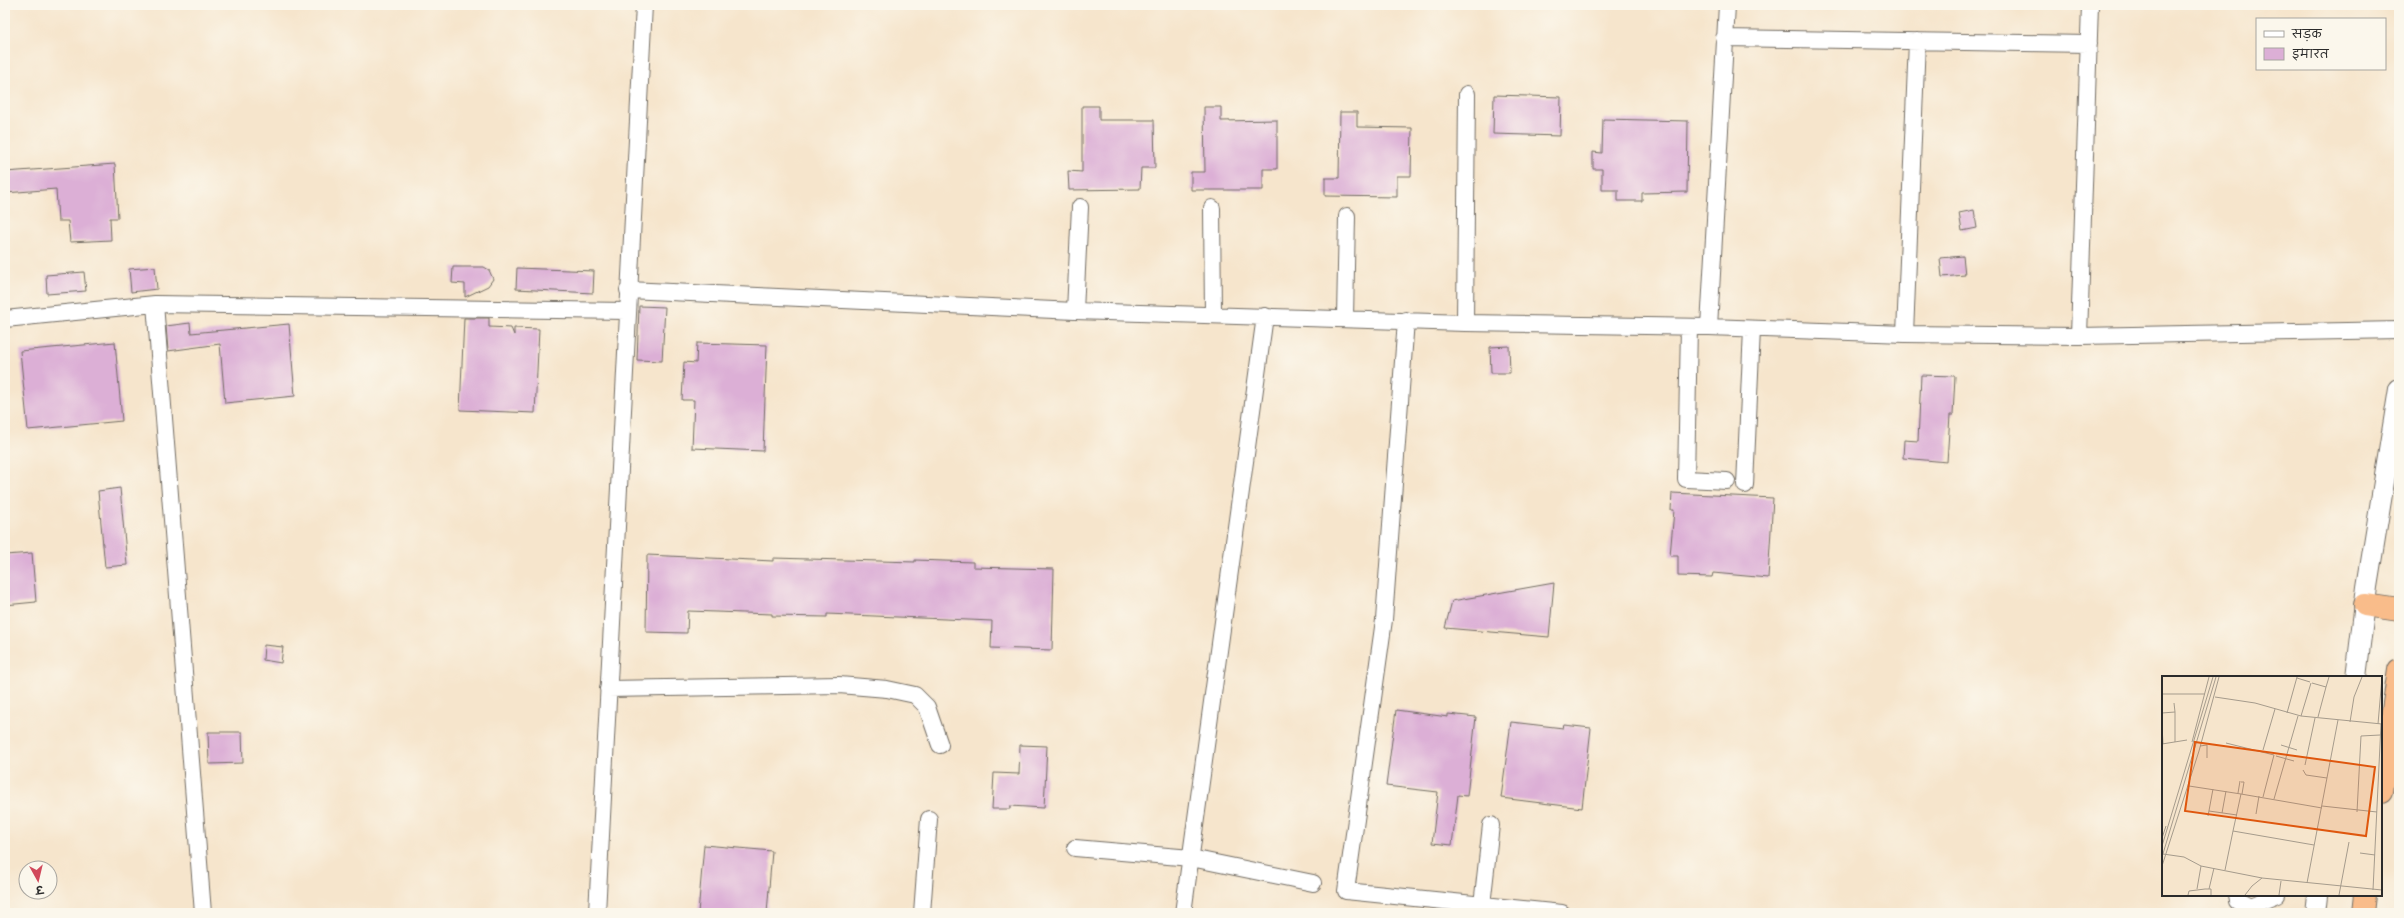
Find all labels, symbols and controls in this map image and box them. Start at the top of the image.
legend [2256,18,2386,70]
text: सड़क [2291,26,2323,43]
text: इमारत [2292,46,2330,63]
inset map [2162,676,2382,896]
north arrow [18,860,58,900]
text: उ [33,881,45,898]

